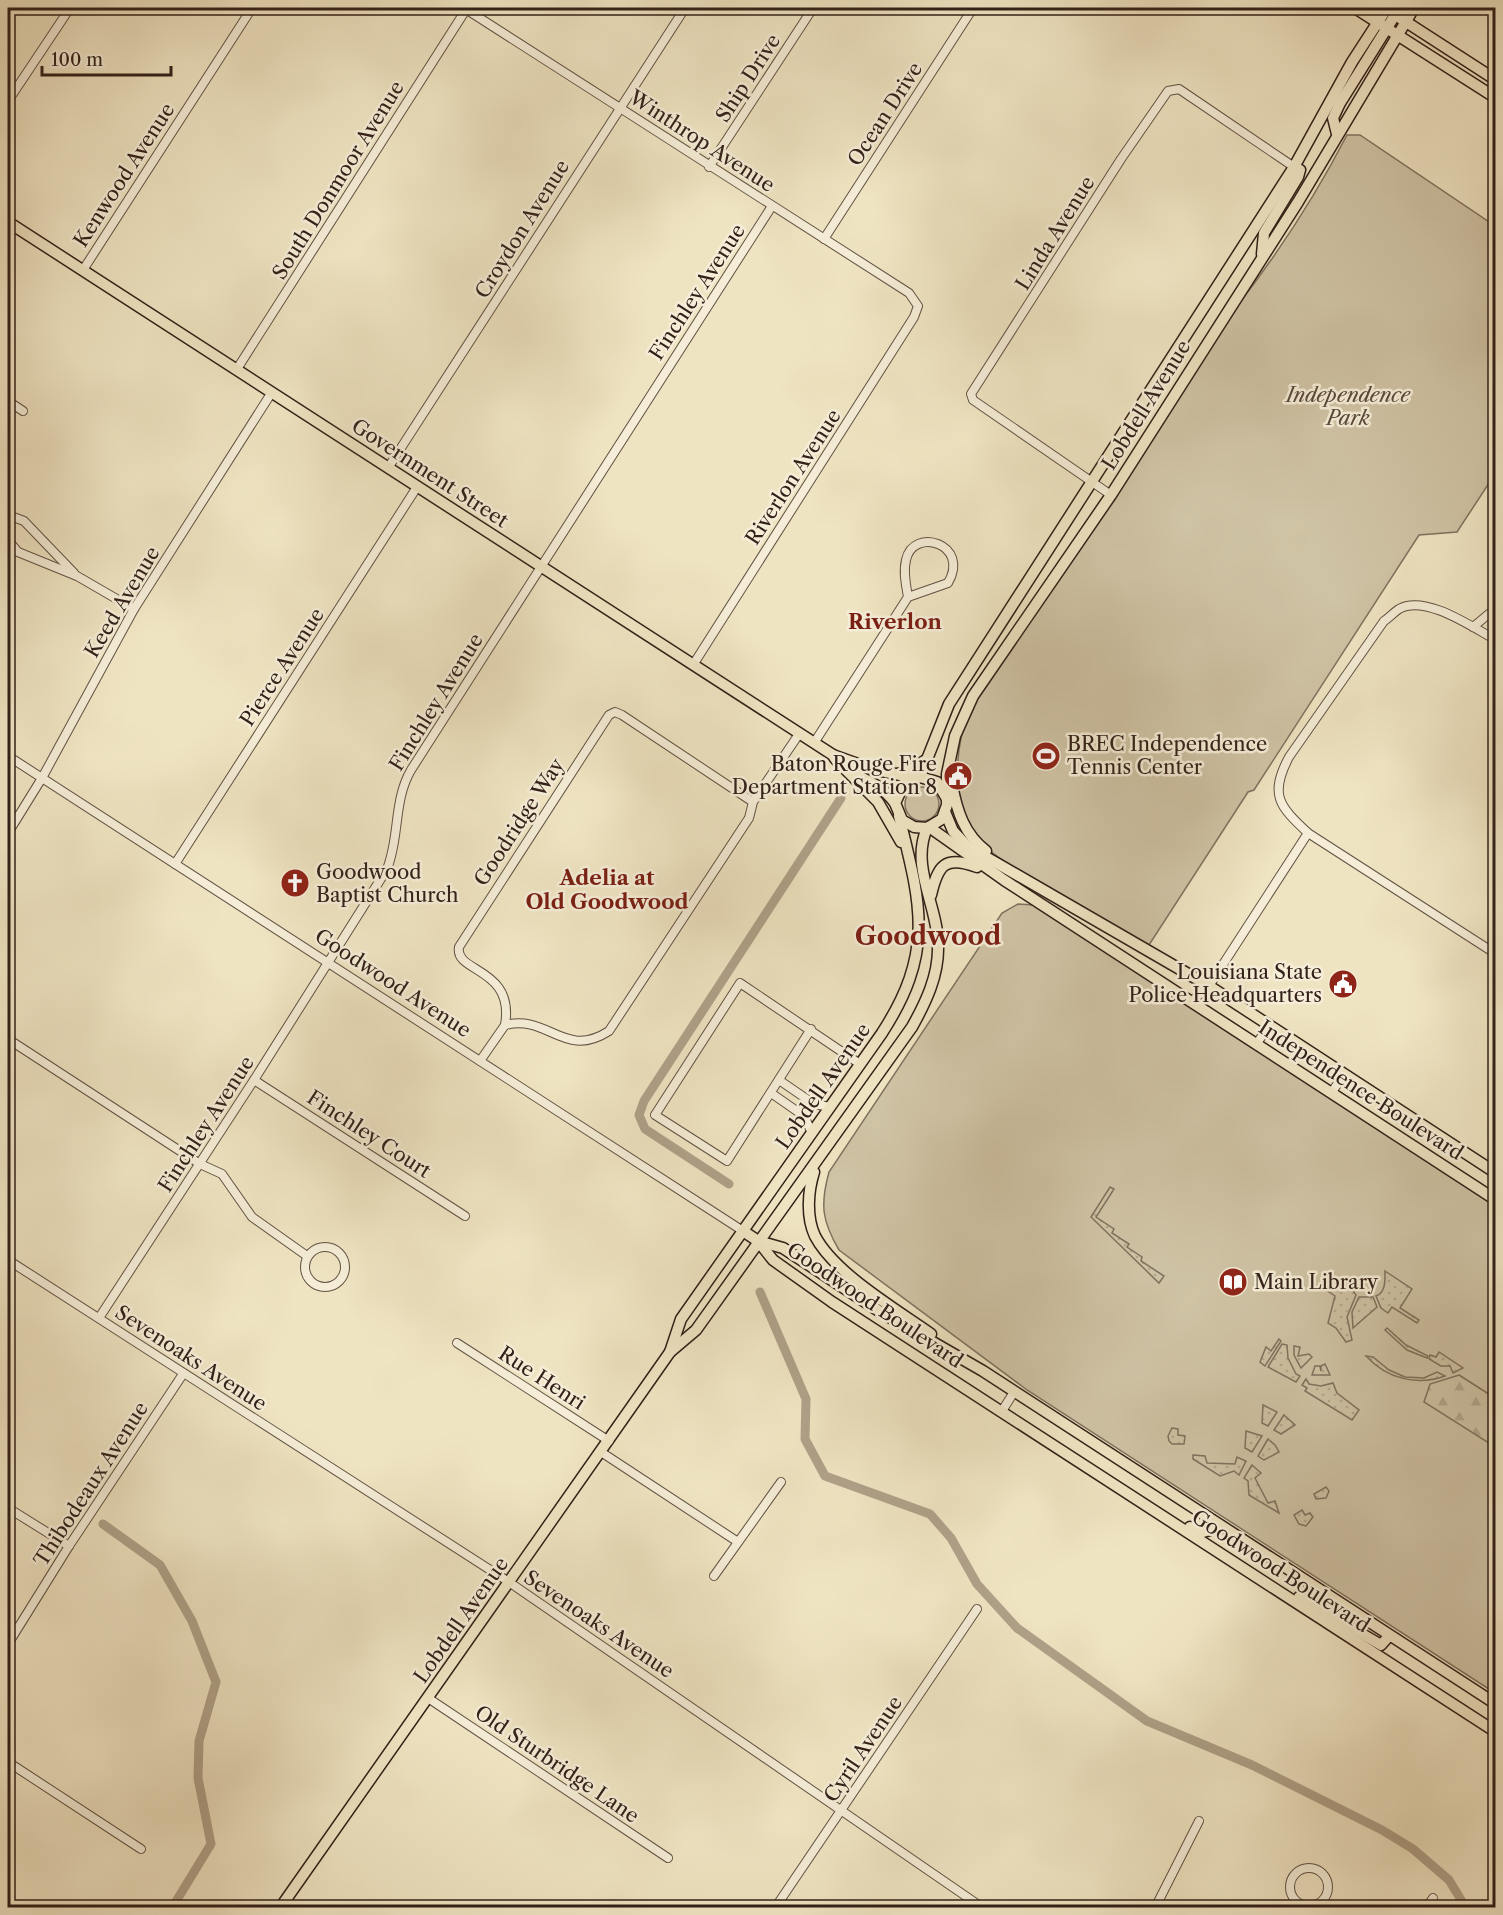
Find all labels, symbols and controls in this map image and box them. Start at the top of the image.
street label: Ship Drive [711,29,785,127]
scale bar [42,39,171,77]
text: 100 m [51,49,103,71]
street label: Ocean Drive [843,58,927,170]
street label: South Donmoor Avenue [267,76,409,284]
street label: Winthrop Avenue [624,85,779,197]
street label: Kenwood Avenue [69,99,179,251]
street label: Croydon Avenue [470,155,574,303]
street label: Linda Avenue [1010,172,1100,294]
street label: Finchley Avenue [644,219,750,365]
street label: Lobdell Avenue [1097,336,1195,474]
park label: Independence Park [1284,383,1411,430]
street label: Riverlon Avenue [740,405,846,549]
street label: Government Street [347,413,513,533]
street label: Keed Avenue [79,542,165,662]
street label: Pierce Avenue [235,603,329,731]
district label: Riverlon [848,609,943,634]
street label: Finchley Avenue [384,629,488,775]
place label: BREC Independence Tennis Center [1067,732,1267,779]
sports icon: BREC Independence Tennis Center [1030,740,1062,772]
place label: Baton Rouge Fire Department Station 8 [732,752,937,799]
street label: Goodridge Way [469,753,570,890]
public building icon: Baton Rouge Fire Department Station 8 [942,760,974,792]
place label: Goodwood Baptist Church [316,860,459,907]
district label: Adelia at Old Goodwood [526,865,689,914]
church icon: Goodwood Baptist Church [279,867,311,899]
district label: Goodwood [855,920,1001,952]
street label: Goodwood Avenue [311,924,475,1042]
place label: Louisiana State Police Headquarters [1129,960,1322,1007]
public building icon: Louisiana State Police Headquarters [1327,968,1359,1000]
street label: Independence Boulevard [1254,1015,1468,1165]
street label: Lobdell Avenue [771,1018,875,1154]
street label: Finchley Avenue [153,1051,259,1197]
street label: Finchley Court [303,1085,435,1183]
street label: Goodwood Boulevard [782,1237,968,1373]
library icon: Main Library [1217,1266,1249,1298]
place label: Main Library [1254,1270,1379,1294]
street label: Sevenoaks Avenue [111,1300,271,1416]
street label: Rue Henri [494,1341,590,1415]
street label: Thibodeaux Avenue [29,1397,153,1571]
street label: Goodwood Boulevard [1188,1505,1374,1637]
street label: Lobdell Avenue [409,1552,513,1688]
street label: Sevenoaks Avenue [520,1565,678,1683]
street label: Cyril Avenue [819,1691,907,1807]
street label: Old Sturbridge Lane [470,1700,644,1828]

